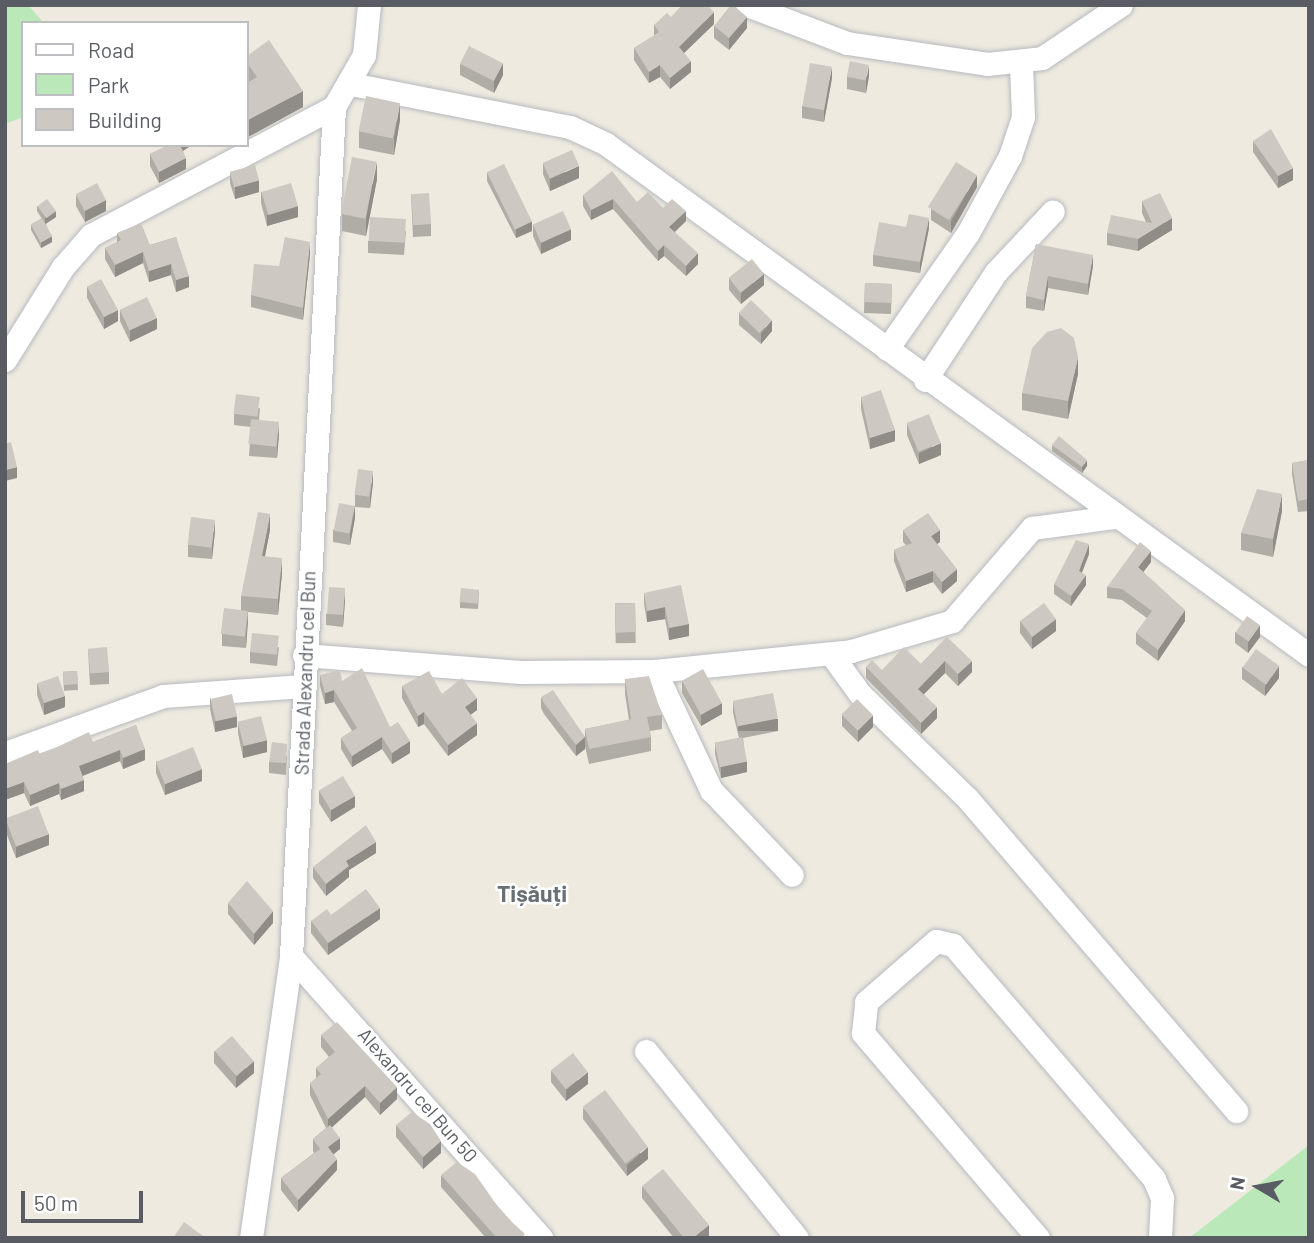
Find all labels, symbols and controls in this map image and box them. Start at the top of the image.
legend [21,21,248,147]
text: Road [88,37,134,62]
text: Park [88,72,129,97]
text: Building [88,107,162,132]
street label: Strada Alexandru cel Bun [290,570,320,776]
district label: Tișăuți [497,879,567,907]
street label: Alexandru cel Bun 50 [353,1023,483,1167]
north arrow [1223,1152,1293,1222]
text: N [1224,1175,1249,1191]
scale bar [24,1176,147,1220]
text: 50 m [34,1190,78,1215]

